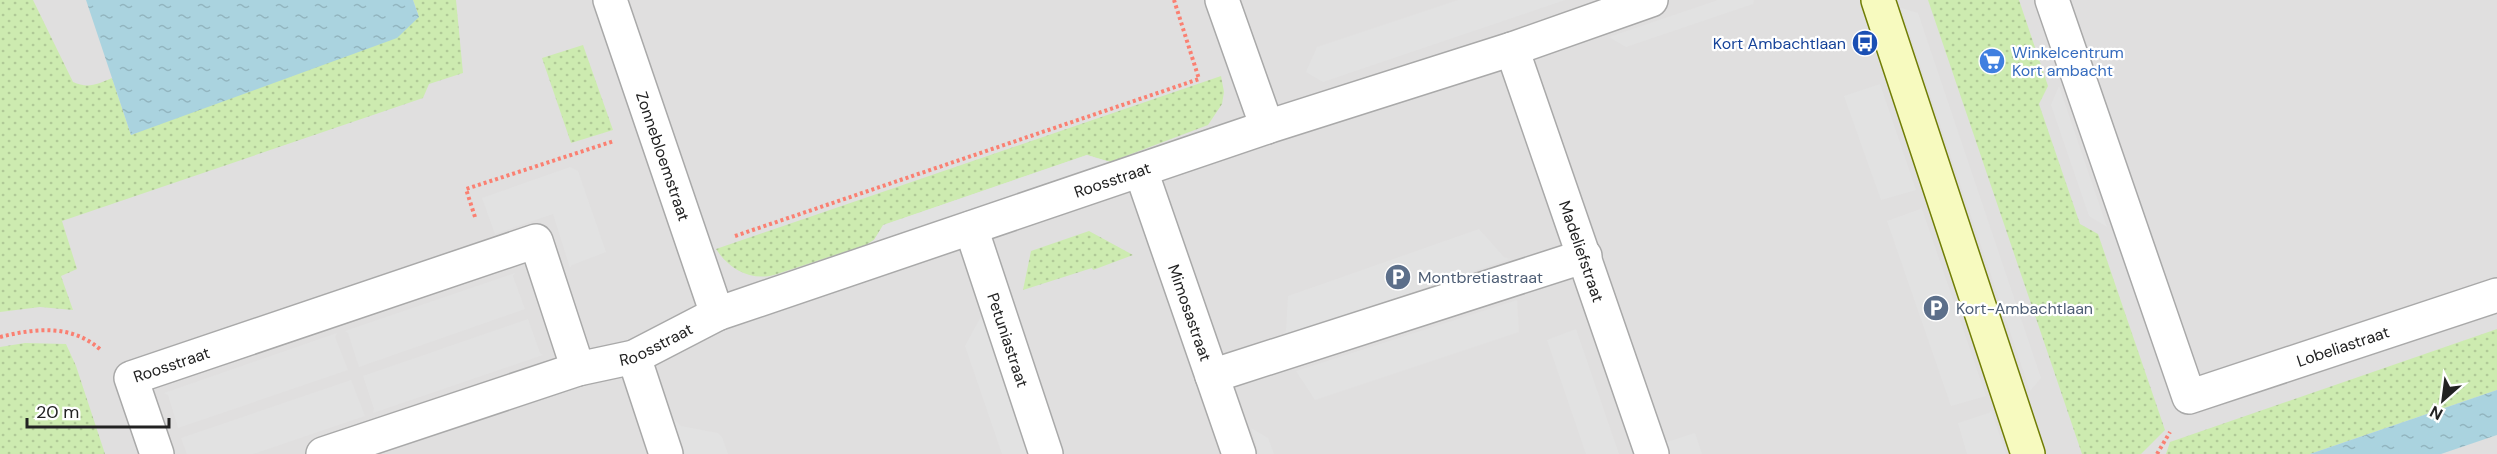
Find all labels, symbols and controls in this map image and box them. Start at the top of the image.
bus stop icon: Kort Ambachtlaan [1850,28,1880,58]
place label: Kort Ambachtlaan [1713,33,1846,54]
place label: Winkelcentrum Kort ambacht [2012,42,2124,81]
supermarket icon: Winkelcentrum Kort ambacht [1977,46,2007,76]
street label: Zonnebloemstraat [631,89,695,224]
street label: Roosstraat [1071,157,1153,203]
street label: Madeliefstraat [1554,198,1609,305]
street label: Mimosastraat [1163,262,1216,364]
parking icon: Montbretiastraat [1383,262,1413,292]
place label: Montbretiastraat [1418,267,1543,288]
street label: Petuniastraat [982,290,1033,390]
parking icon: Kort-Ambachtlaan [1921,293,1951,323]
place label: Kort-Ambachtlaan [1956,298,2093,319]
street label: Roosstraat [617,318,696,371]
street label: Lobeliastraat [2294,321,2392,372]
street label: Roosstraat [131,342,213,387]
north arrow [2413,370,2473,430]
scale bar [27,391,170,429]
text: 20 m [36,400,79,424]
text: N [2426,401,2446,425]

